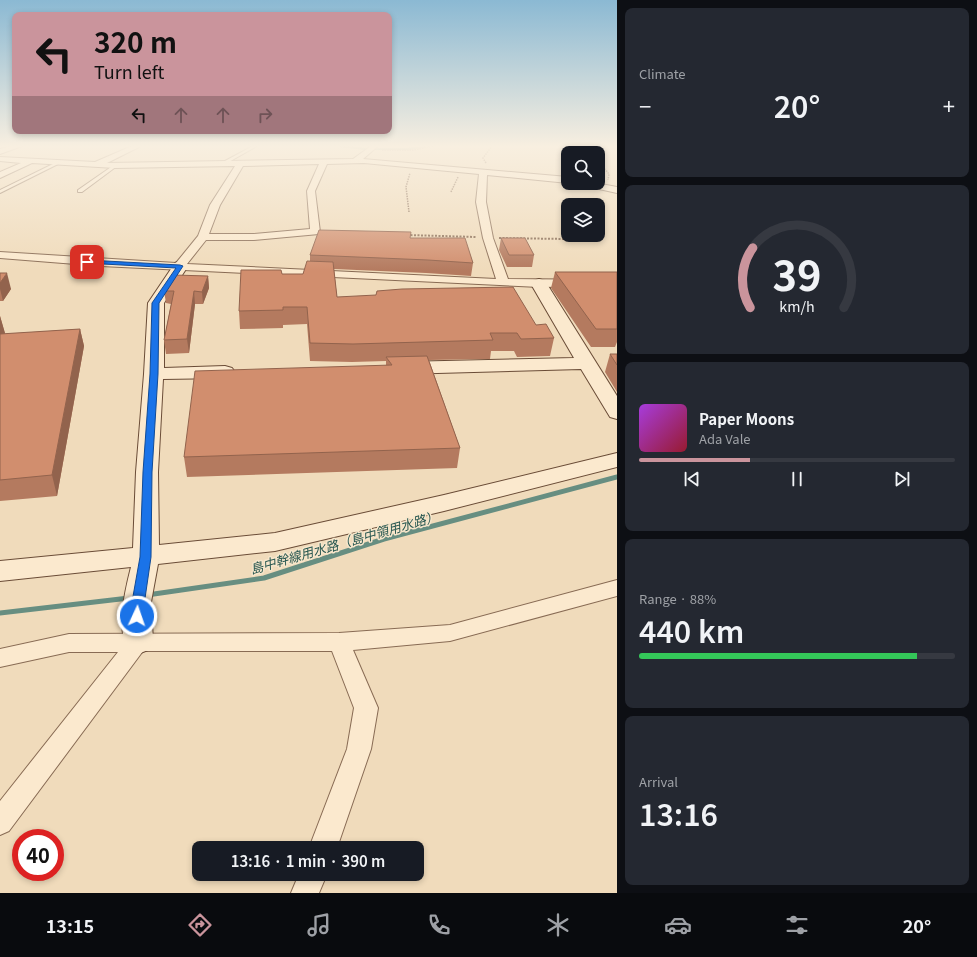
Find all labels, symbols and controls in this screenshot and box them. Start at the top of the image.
text: 320 m [94,21,177,61]
icon: left [28,28,80,80]
text: Turn left [94,58,164,84]
text: Climate [639,64,686,83]
text: 20° [774,83,820,127]
text: − [639,89,651,121]
text: + [943,89,955,121]
icon: left [128,104,150,126]
icon: ahead [170,104,192,126]
icon: ahead [212,104,234,126]
icon: right [254,104,276,126]
map controls [561,146,605,242]
button: search [561,146,605,190]
button: layers [561,198,605,242]
text: 39 [772,242,822,302]
pin [70,245,104,279]
icon: arrive [76,251,98,273]
text: km/h [779,294,815,315]
text: Paper Moons [699,408,794,429]
text: Ada Vale [699,429,751,448]
icon: previous [681,468,703,490]
icon: pause [786,468,808,490]
icon: next [891,468,913,490]
water label: 島中幹線用水路（島中領用水路） [248,506,440,578]
text: Range · 88% [639,589,716,608]
position arrow [116,595,158,637]
text: 440 km [639,608,744,652]
text: Arrival [639,772,678,791]
text: 13:16 [639,791,718,835]
speed limit sign: 40 [12,829,64,881]
text: 13:16 · 1 min · 390 m [231,850,385,871]
icon: directions [186,911,214,939]
icon: music [305,911,333,939]
icon: phone [425,911,453,939]
icon: climate [544,911,572,939]
icon: car [664,911,692,939]
icon: filters [783,911,811,939]
text: 13:15 [46,912,94,938]
text: 20° [903,912,931,938]

